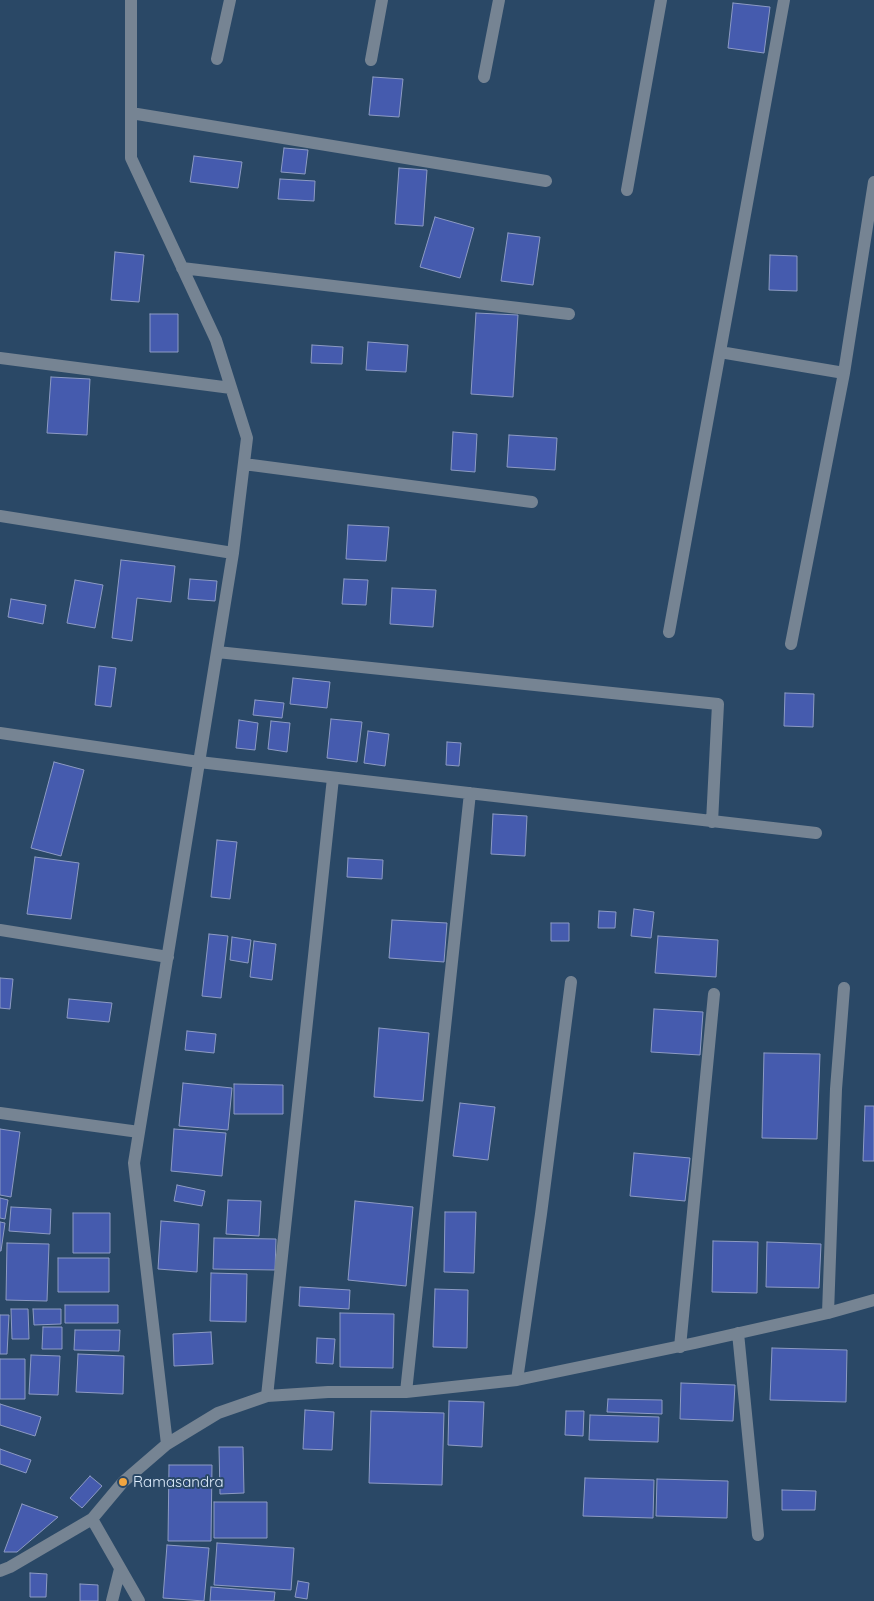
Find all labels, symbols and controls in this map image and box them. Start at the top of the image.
place label: Ramasandra [133,1473,224,1491]
marker: Ramasandra [117,1476,129,1488]

